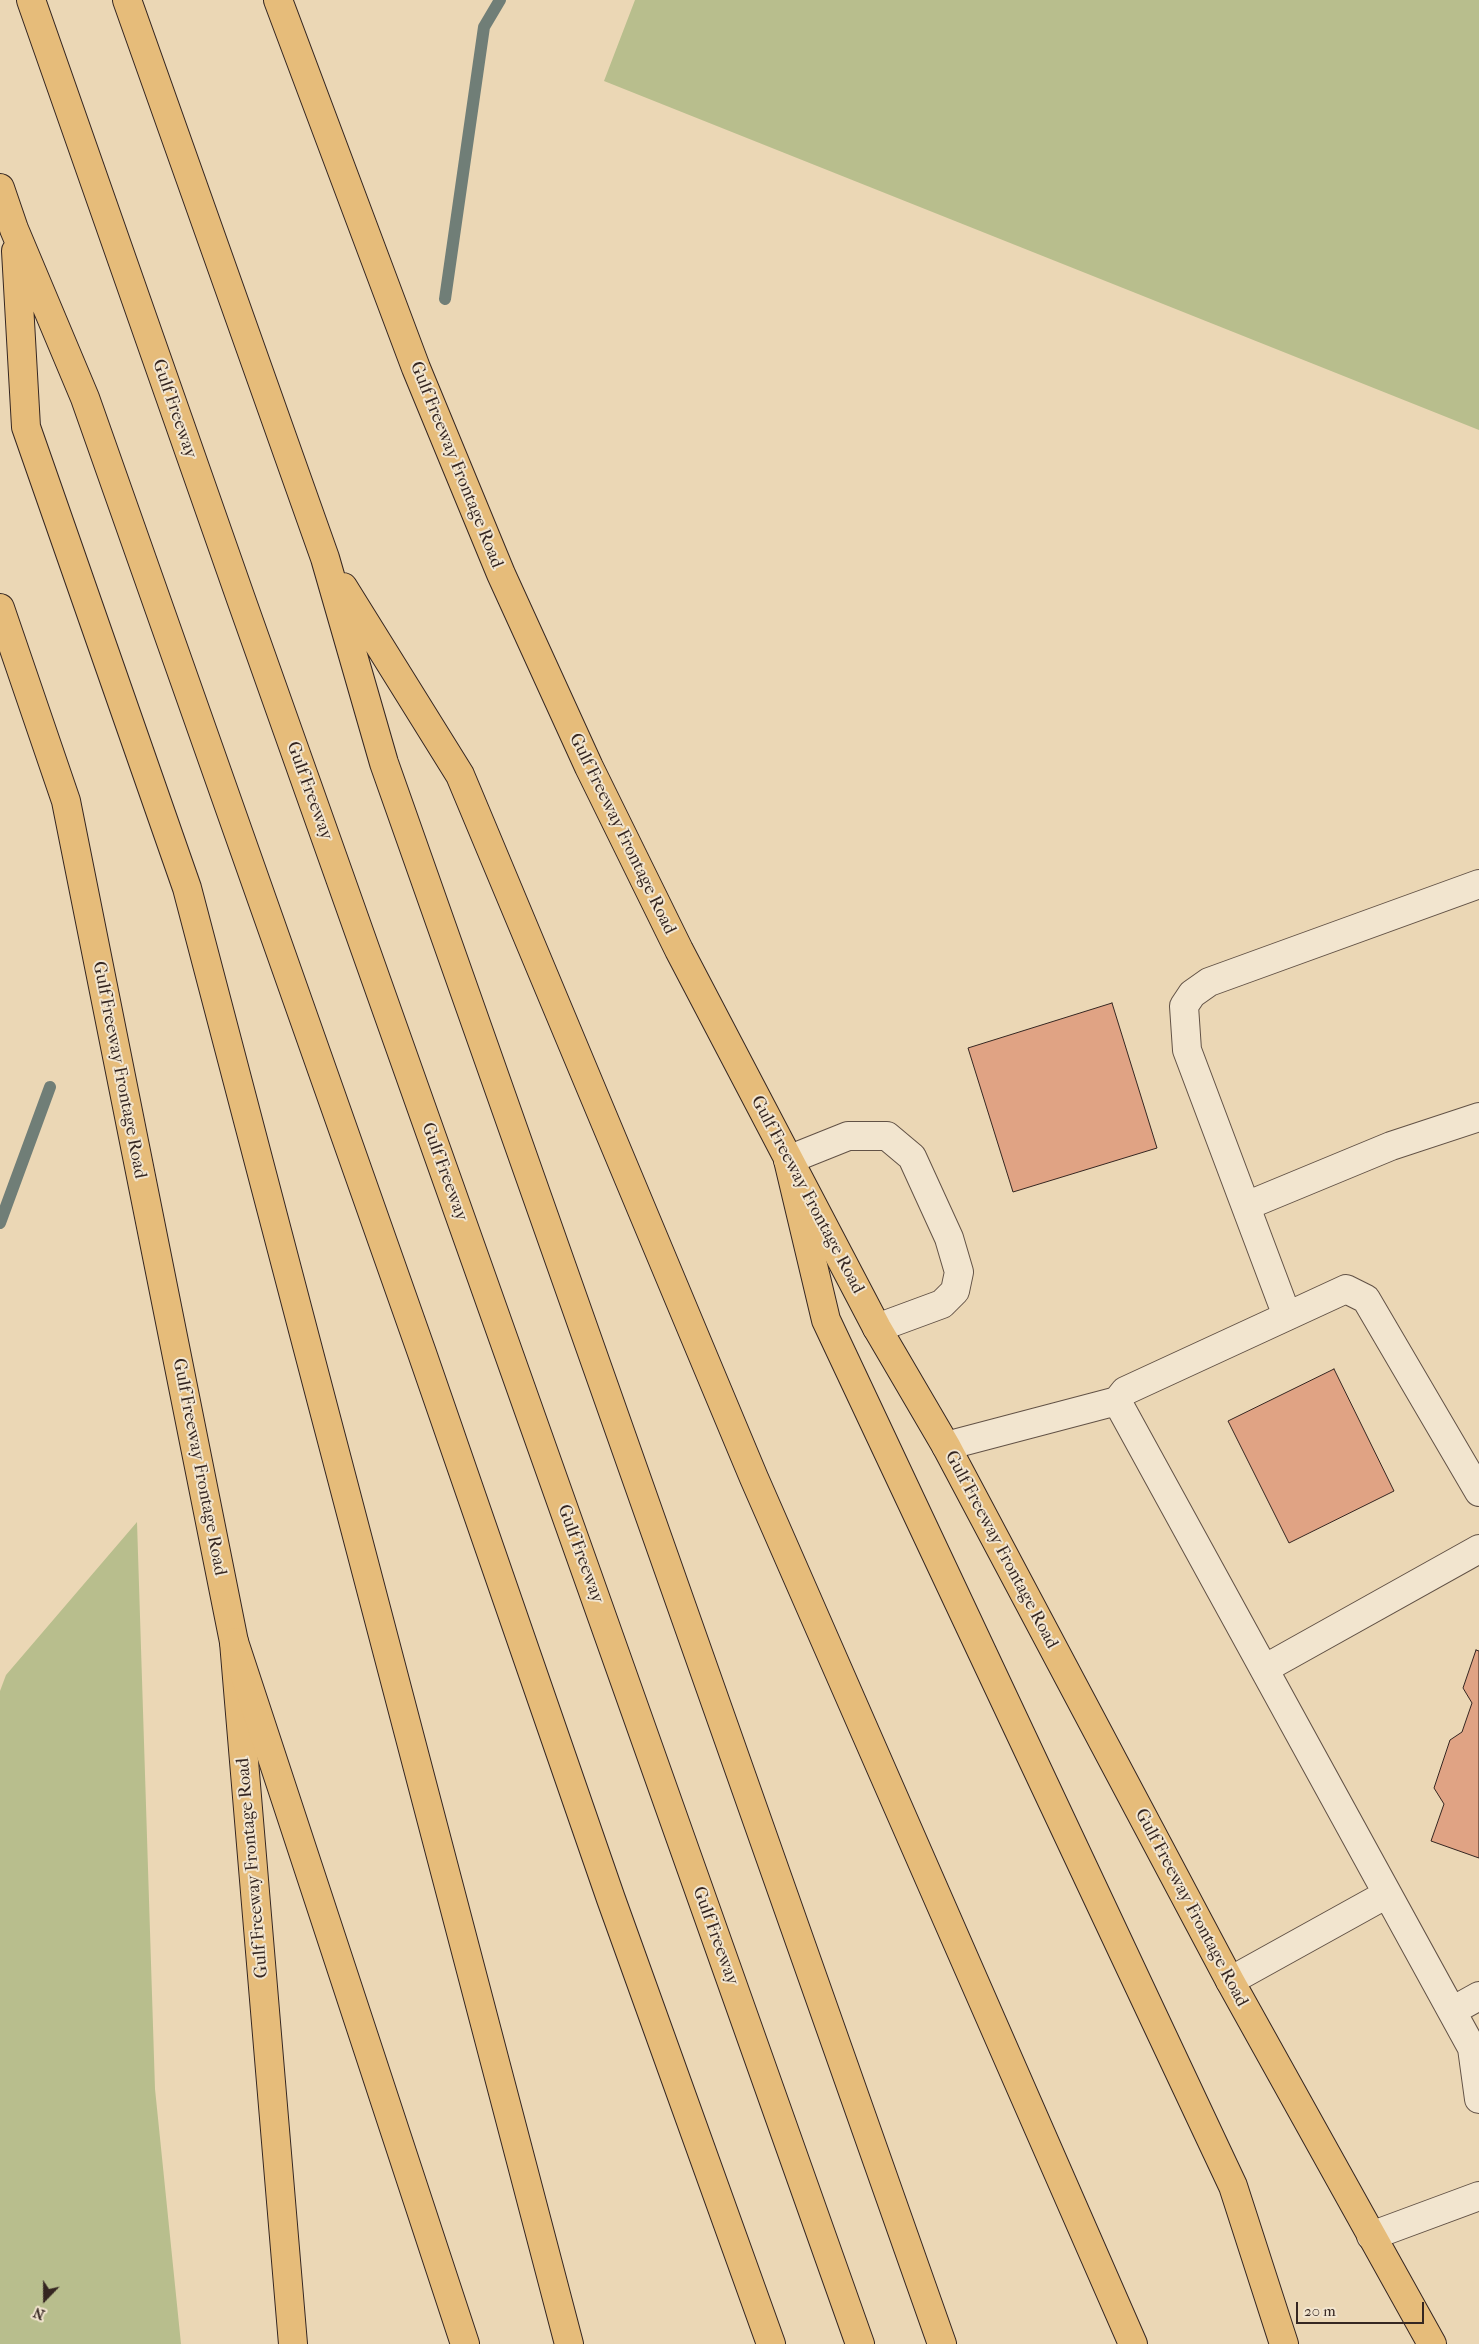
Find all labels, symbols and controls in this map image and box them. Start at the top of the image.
street label: Gulf Freeway [147,357,201,461]
street label: Gulf Freeway Frontage Road [405,359,507,571]
street label: Gulf Freeway Frontage Road [564,730,680,938]
street label: Gulf Freeway [281,739,337,843]
street label: Gulf Freeway Frontage Road [87,959,151,1181]
street label: Gulf Freeway Frontage Road [746,1092,868,1298]
street label: Gulf Freeway [416,1120,472,1224]
street label: Gulf Freeway Frontage Road [167,1356,231,1578]
street label: Gulf Freeway Frontage Road [940,1447,1062,1653]
street label: Gulf Freeway [552,1502,608,1606]
street label: Gulf Freeway Frontage Road [233,1757,273,1979]
street label: Gulf Freeway Frontage Road [1130,1805,1252,2011]
street label: Gulf Freeway [687,1884,743,1988]
north arrow [20,2274,70,2324]
scale bar [1299,2292,1426,2324]
text: 20 m [1304,2302,1336,2320]
text: N [31,2304,47,2323]

